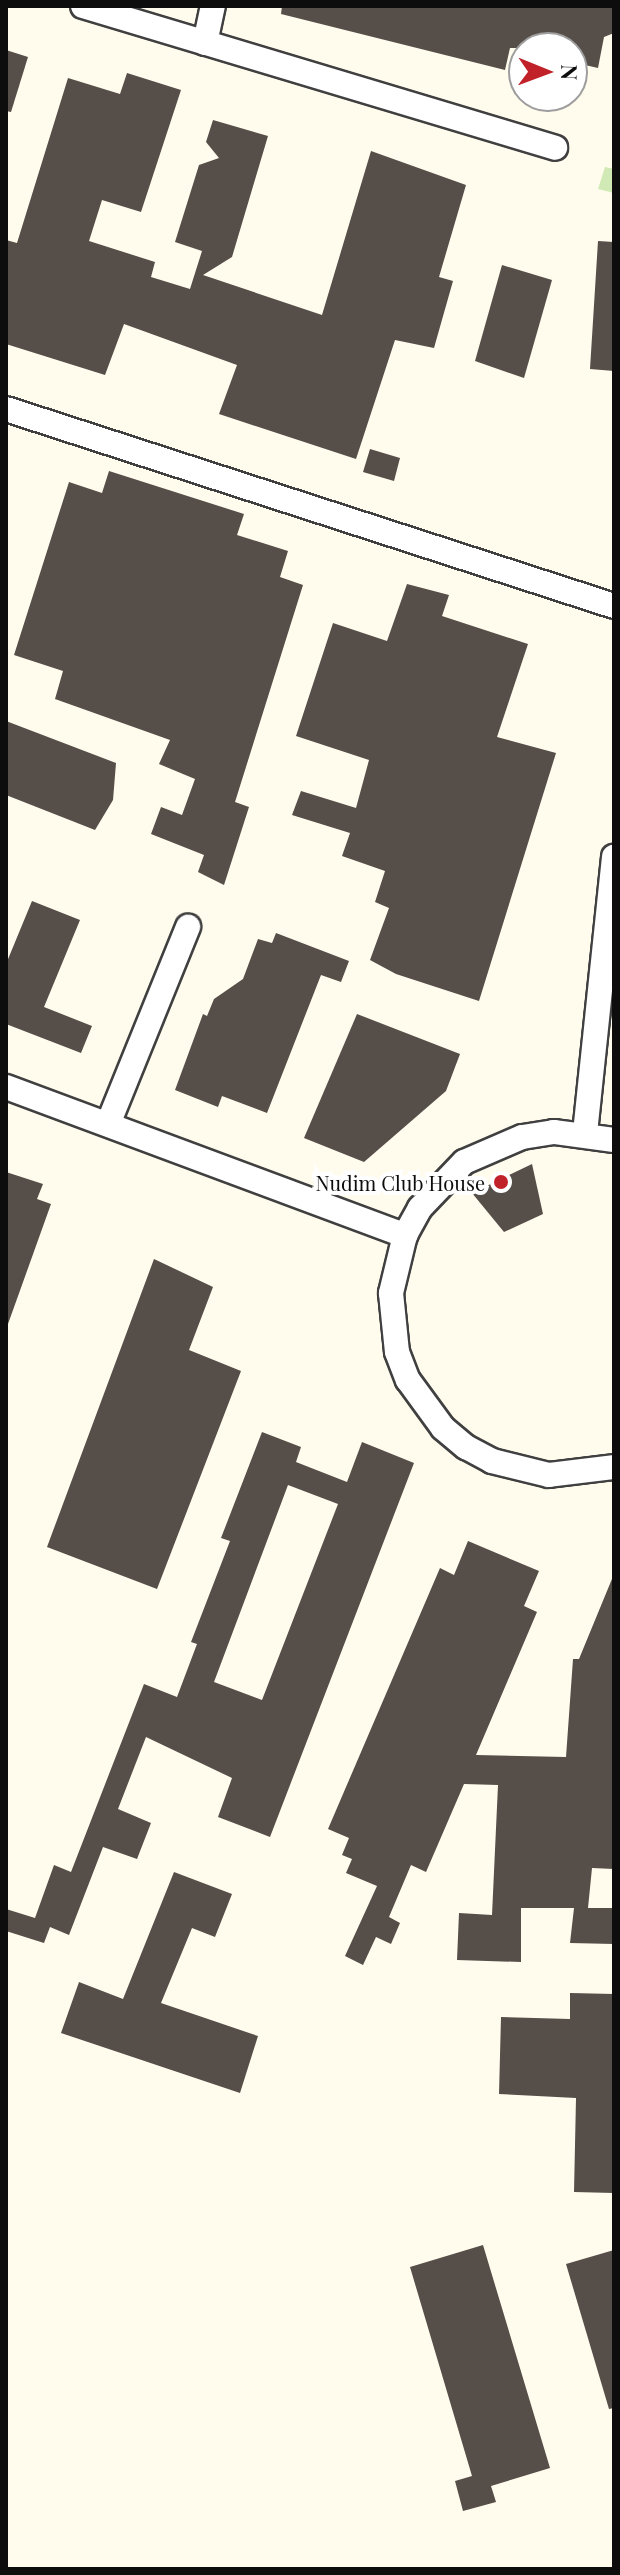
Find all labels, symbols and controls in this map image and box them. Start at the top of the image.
north arrow [508,32,588,112]
text: N [555,64,585,81]
place label: Nudim Club House [316,1170,485,1194]
marker: Nudim Club House [492,1173,510,1191]

